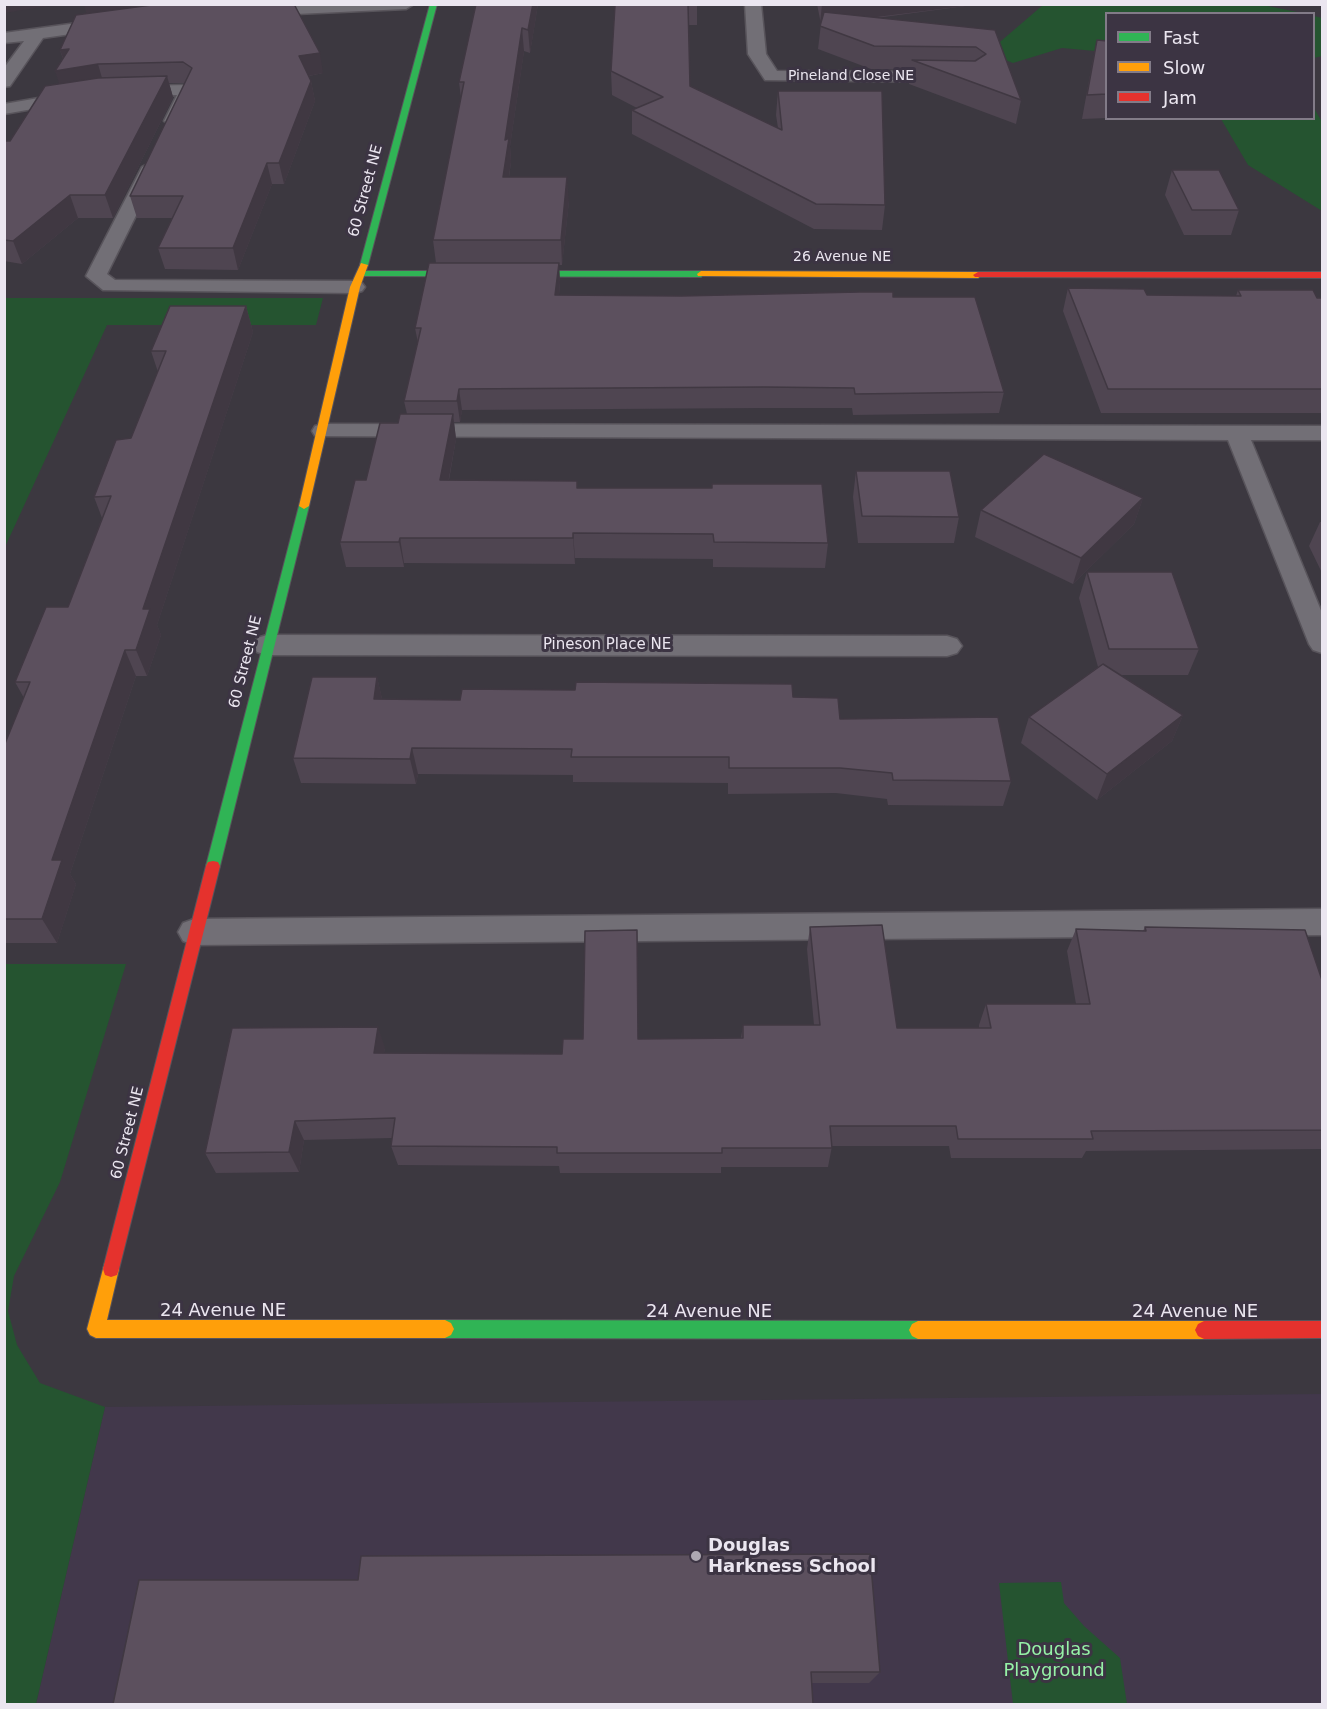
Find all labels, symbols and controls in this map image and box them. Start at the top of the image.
legend [1105,12,1315,120]
text: Fast [1163,27,1199,48]
text: Slow [1163,57,1205,78]
street label: Pineland Close NE [788,68,914,84]
text: Jam [1163,87,1197,108]
street label: 60 Street NE [345,143,387,239]
street label: 26 Avenue NE [793,249,891,265]
street label: 60 Street NE [226,614,266,710]
street label: Pineson Place NE [543,636,671,654]
street label: 60 Street NE [108,1085,148,1181]
street label: 24 Avenue NE [160,1300,286,1322]
street label: 24 Avenue NE [646,1301,772,1323]
street label: 24 Avenue NE [1132,1301,1258,1323]
place label: Douglas Harkness School [708,1535,876,1578]
marker: Douglas Harkness School [689,1549,703,1563]
park label: Douglas Playground [1003,1639,1105,1682]

